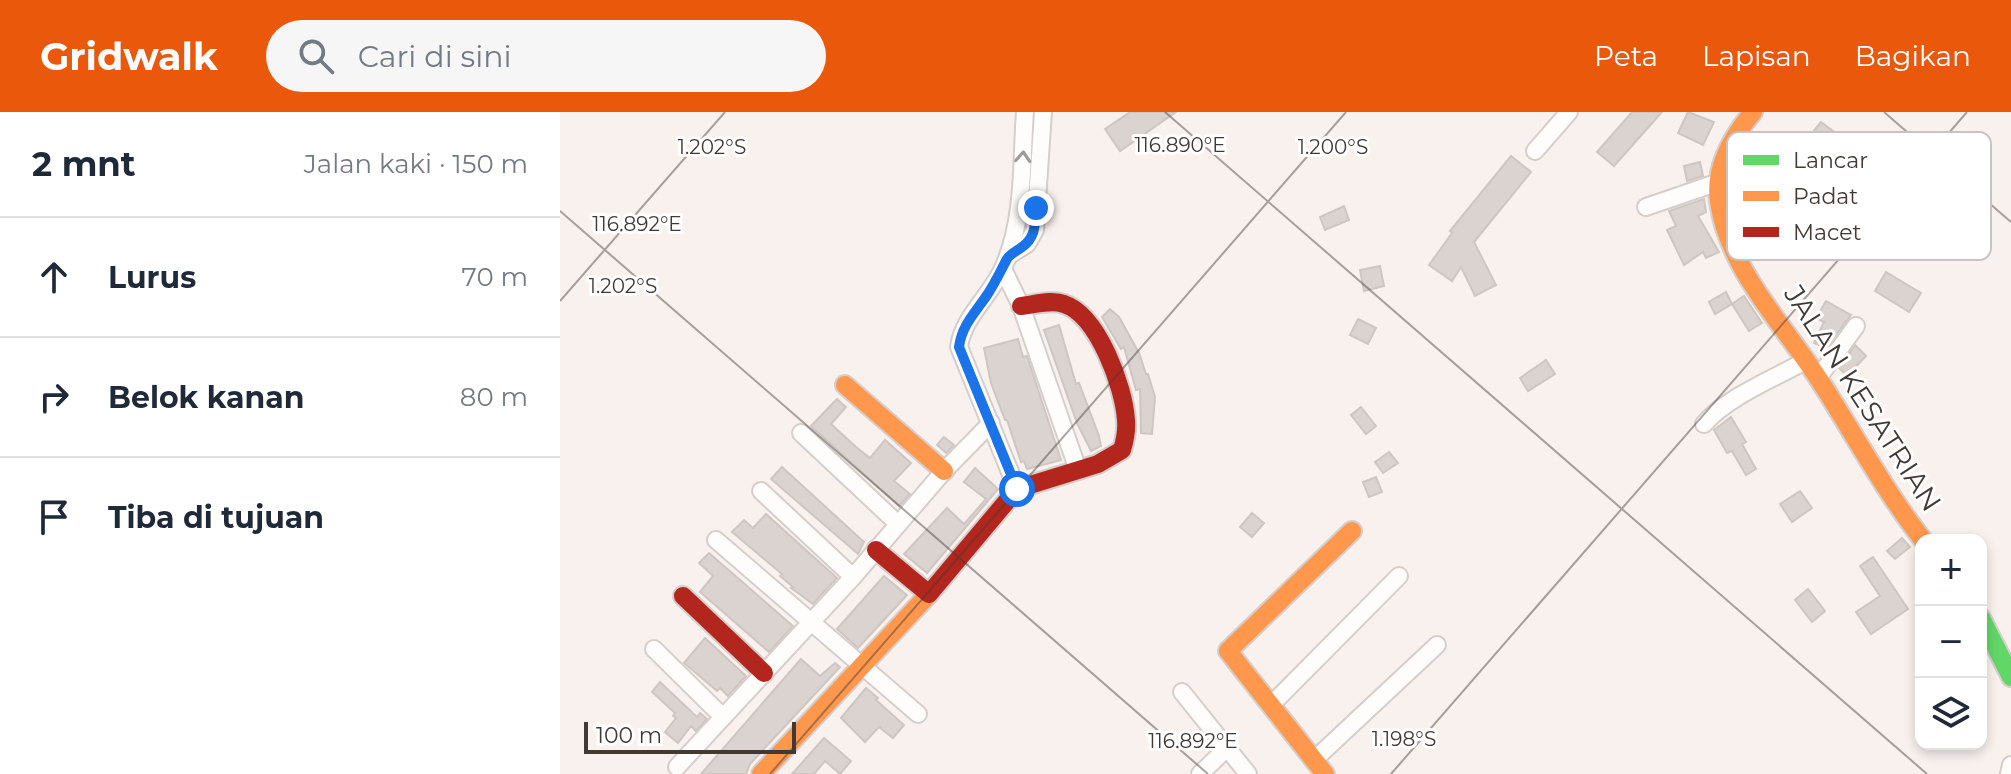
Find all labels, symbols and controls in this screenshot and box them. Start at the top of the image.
search box [266,20,826,92]
text: Gridwalk [40,33,218,80]
icon: search [294,34,338,78]
text: Cari di sini [358,38,512,75]
text: Peta [1594,39,1658,73]
text: Lapisan [1702,39,1811,73]
text: Bagikan [1855,39,1971,73]
legend [1727,132,1991,260]
text: 116.890°E [1134,133,1226,157]
text: 1.202°S [678,135,746,159]
text: 1.200°S [1298,135,1368,159]
text: 2 mnt [32,143,136,185]
text: Lancar [1793,147,1868,174]
text: Jalan kaki · 150 m [304,148,528,180]
one-way arrow [1014,150,1031,163]
text: Padat [1793,183,1858,210]
route end [1018,190,1054,226]
text: 116.892°E [592,212,682,236]
text: Macet [1793,219,1861,246]
icon: ahead [32,255,76,299]
text: Lurus [108,259,196,296]
text: 70 m [462,261,528,293]
text: 1.202°S [589,274,657,298]
street label: JALAN KESATRIAN [1777,278,1949,518]
icon: right [32,375,76,419]
text: Belok kanan [108,379,305,416]
text: 80 m [460,381,528,413]
route start [999,471,1035,507]
icon: arrive [32,495,76,539]
text: Tiba di tujuan [108,499,324,536]
map controls [1915,534,1987,750]
button: + [1915,534,1987,606]
button: − [1915,606,1987,678]
button: layers [1915,678,1987,750]
scale bar [584,718,796,754]
text: 100 m [596,722,662,749]
text: 1.198°S [1372,727,1436,751]
text: 116.892°E [1148,729,1238,753]

